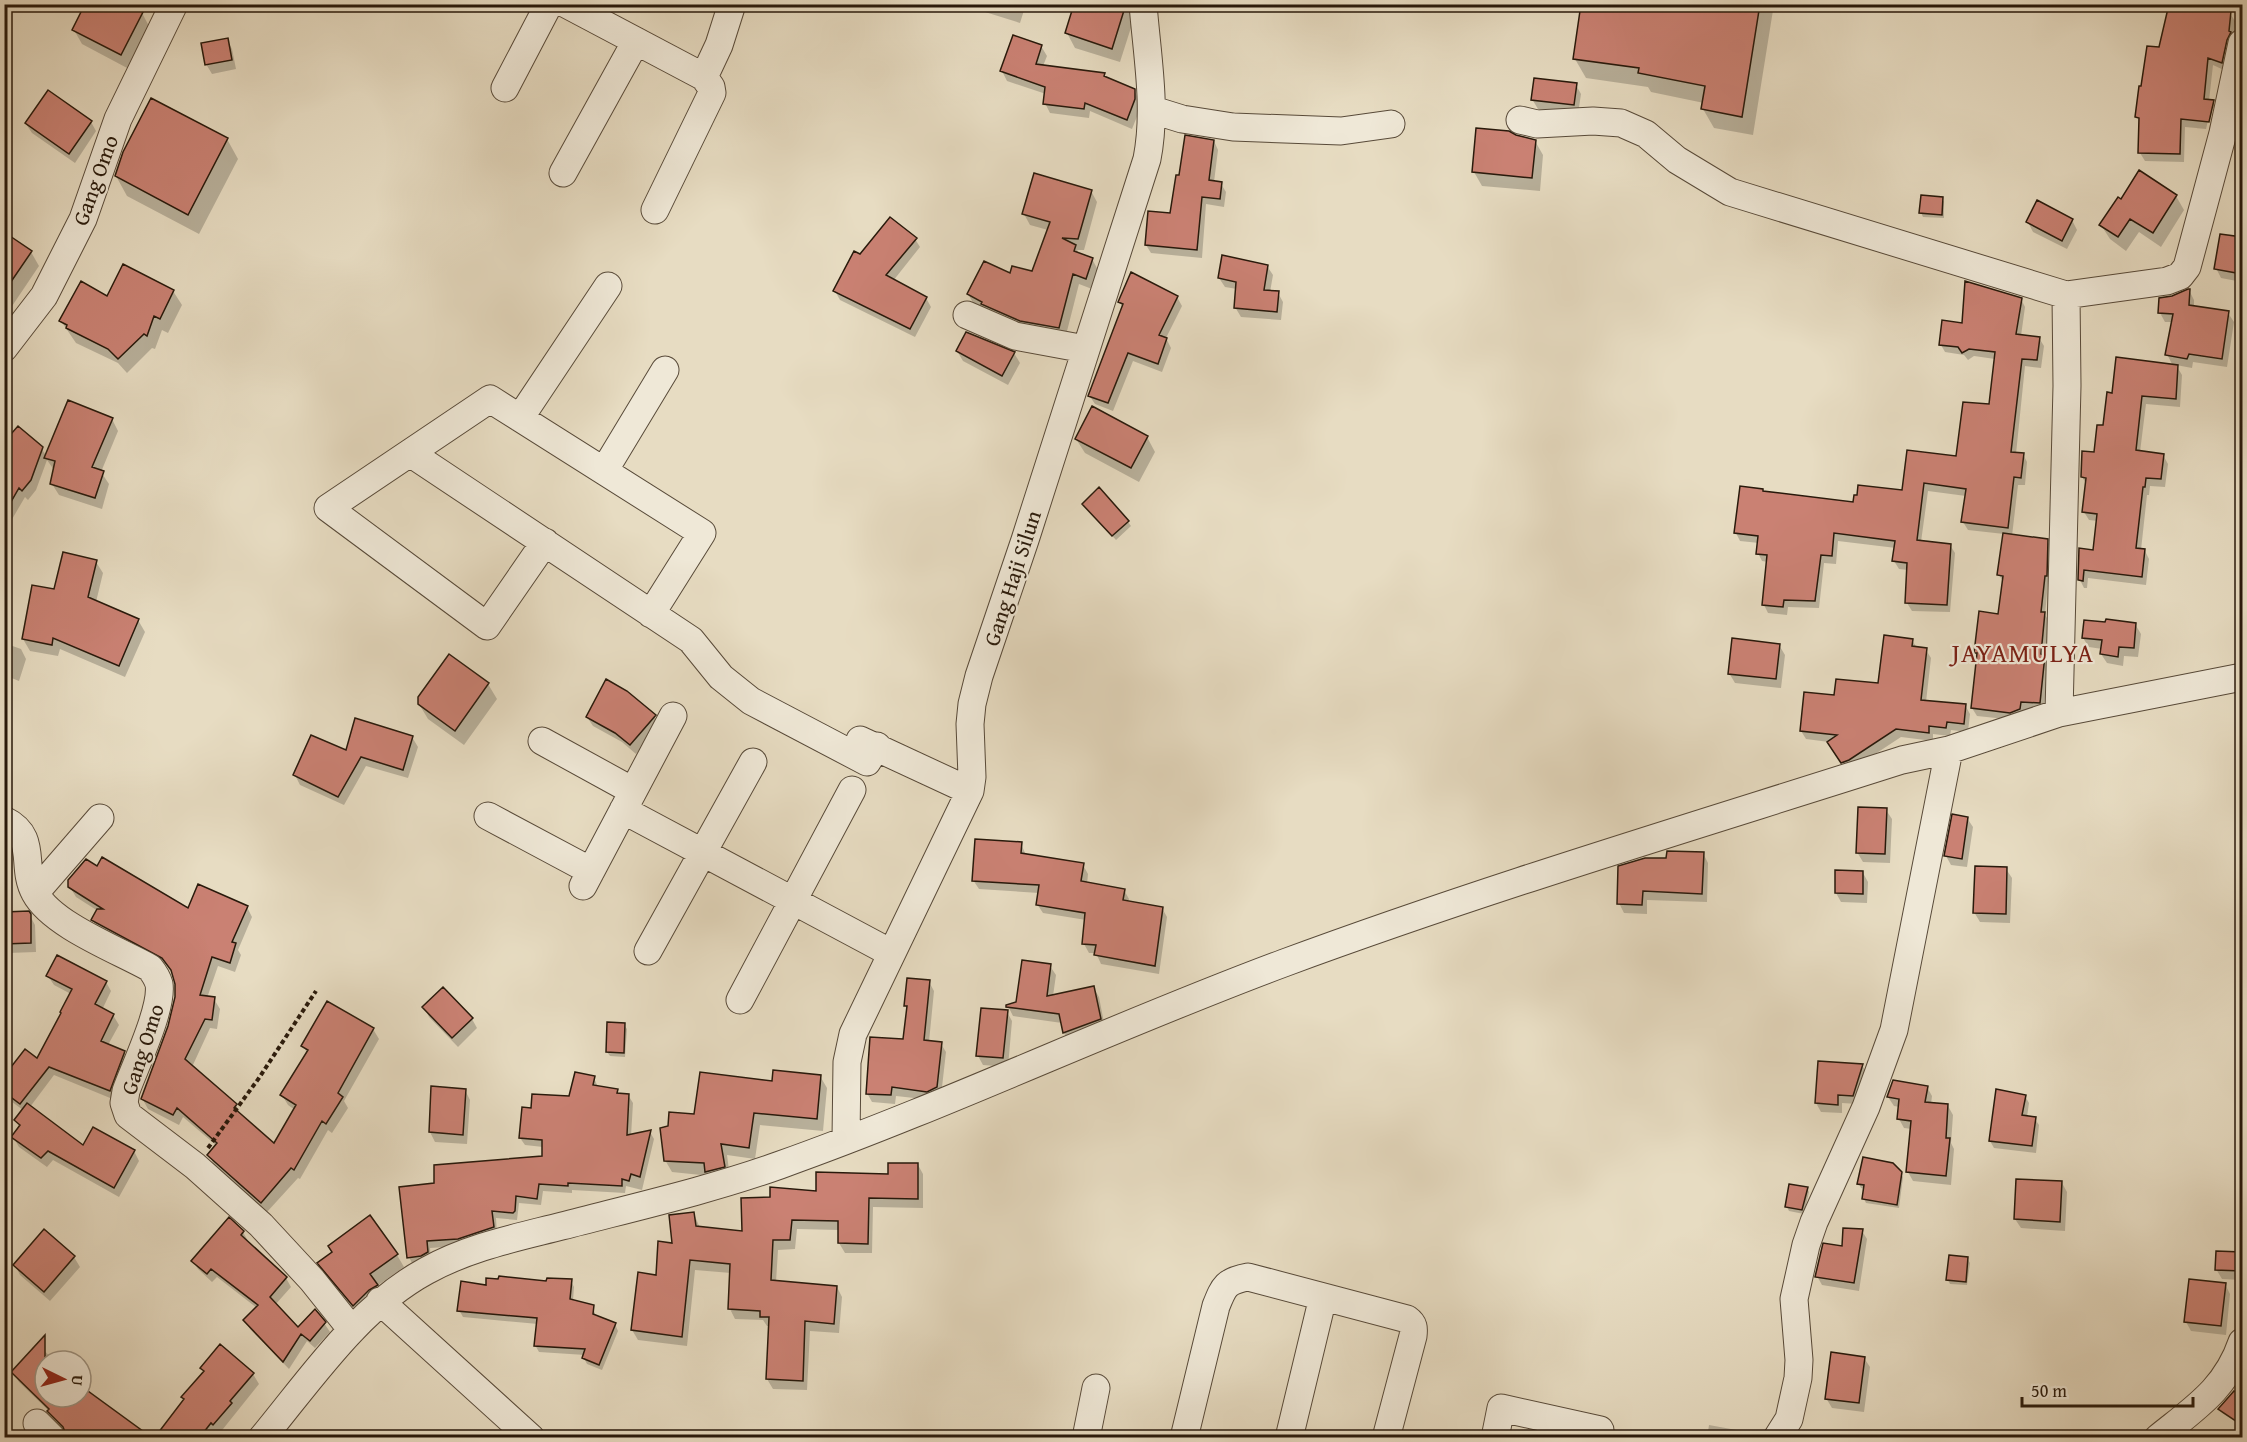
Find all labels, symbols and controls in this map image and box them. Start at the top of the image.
street label: Gang Omo [64,130,126,230]
street label: Gang Haji Silun [975,505,1049,650]
district label: JAYAMULYA [1948,633,2095,672]
street label: Gang Omo [112,999,172,1099]
north arrow [33,1349,93,1409]
scale bar [2022,1370,2193,1408]
text: U [65,1374,90,1387]
text: 50 m [2031,1377,2067,1404]

